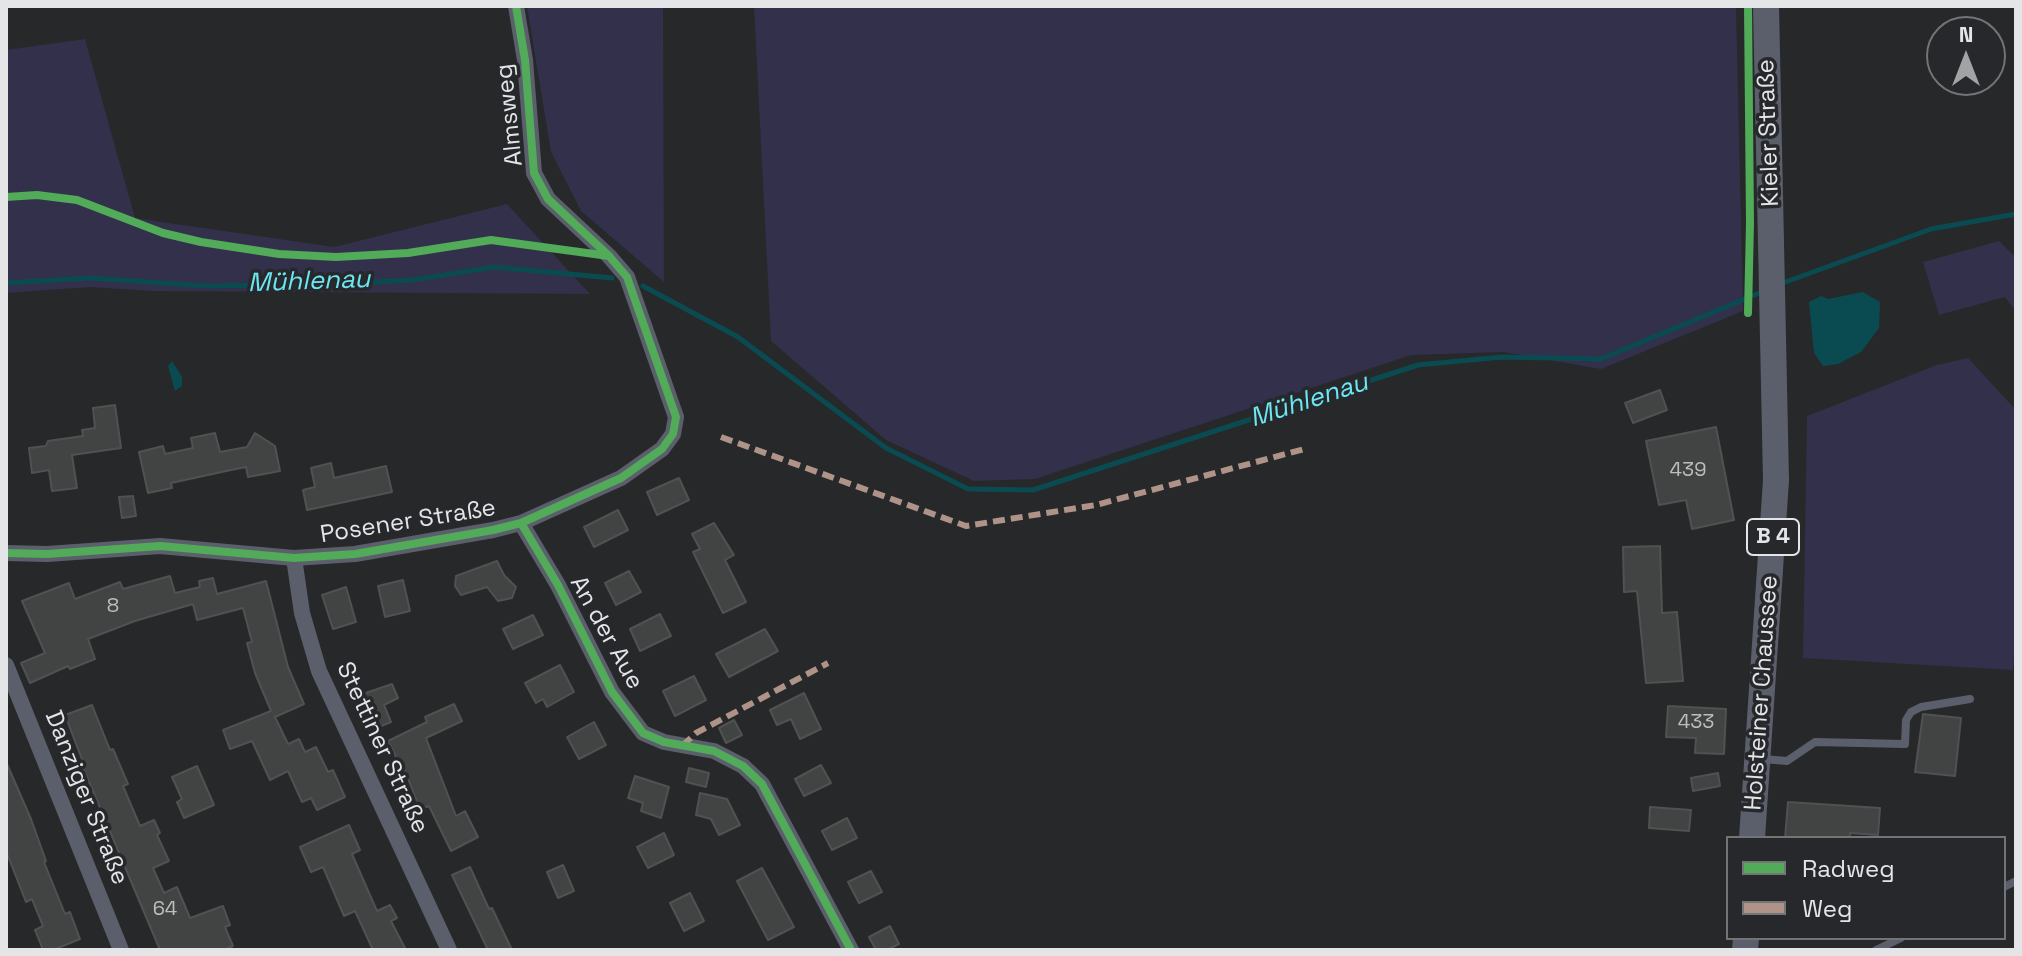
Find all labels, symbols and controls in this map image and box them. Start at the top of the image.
north arrow [1926,16,2006,96]
text: N [1959,20,1973,48]
street label: Kieler Straße [1752,59,1786,207]
street label: Almsweg [490,62,530,168]
water label: Mühlenau [247,264,371,300]
water label: Mühlenau [1246,367,1372,435]
house number: 439 [1670,459,1706,483]
street label: Posener Straße [318,494,498,550]
road number: B 4 [1747,519,1799,555]
street label: An der Aue [563,571,649,695]
street label: Holsteiner Chaussee [1739,574,1785,812]
house number: 8 [107,595,119,619]
street label: Stettiner Straße [330,658,434,838]
street label: Danziger Straße [38,707,134,889]
house number: 433 [1678,711,1714,735]
legend [1726,836,2006,940]
text: Radweg [1802,853,1895,884]
text: Weg [1802,893,1852,924]
house number: 64 [153,898,177,922]

